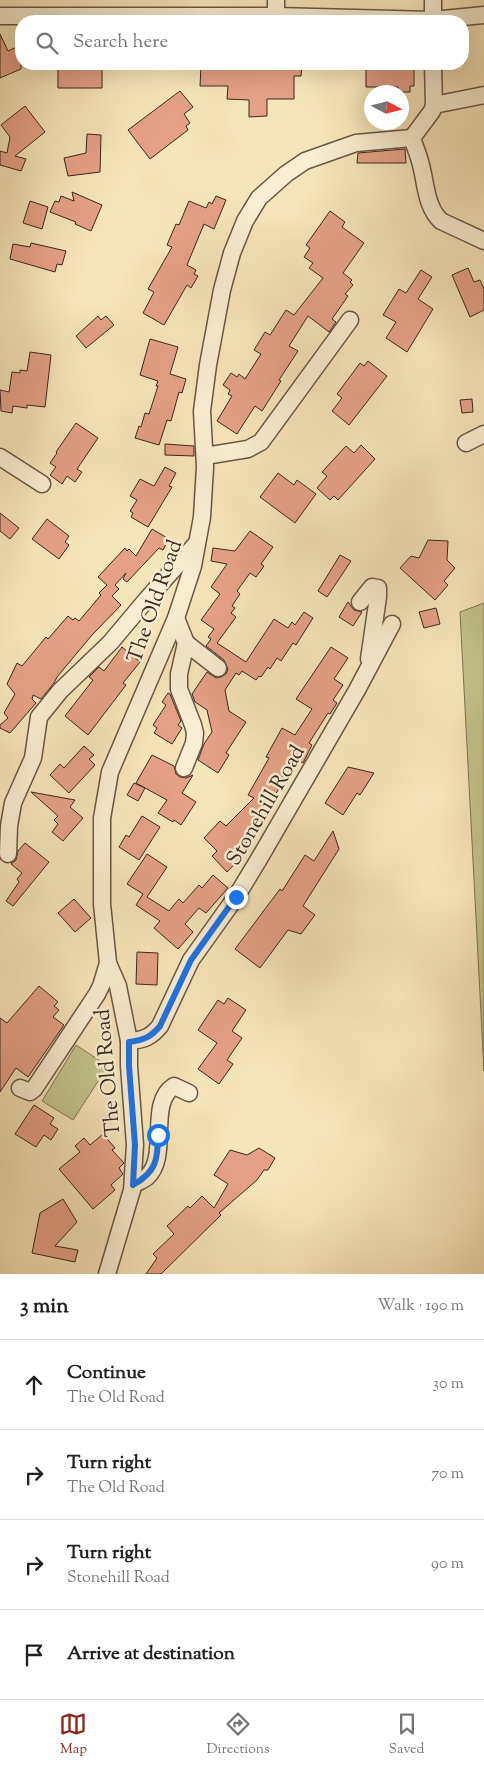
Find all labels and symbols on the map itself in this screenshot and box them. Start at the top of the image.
north arrow [364,85,409,130]
street label: The Old Road [121,536,191,667]
street label: Stonehill Road [220,740,313,872]
route end [225,886,248,909]
street label: The Old Road [88,1008,130,1138]
route start [147,1124,170,1147]

